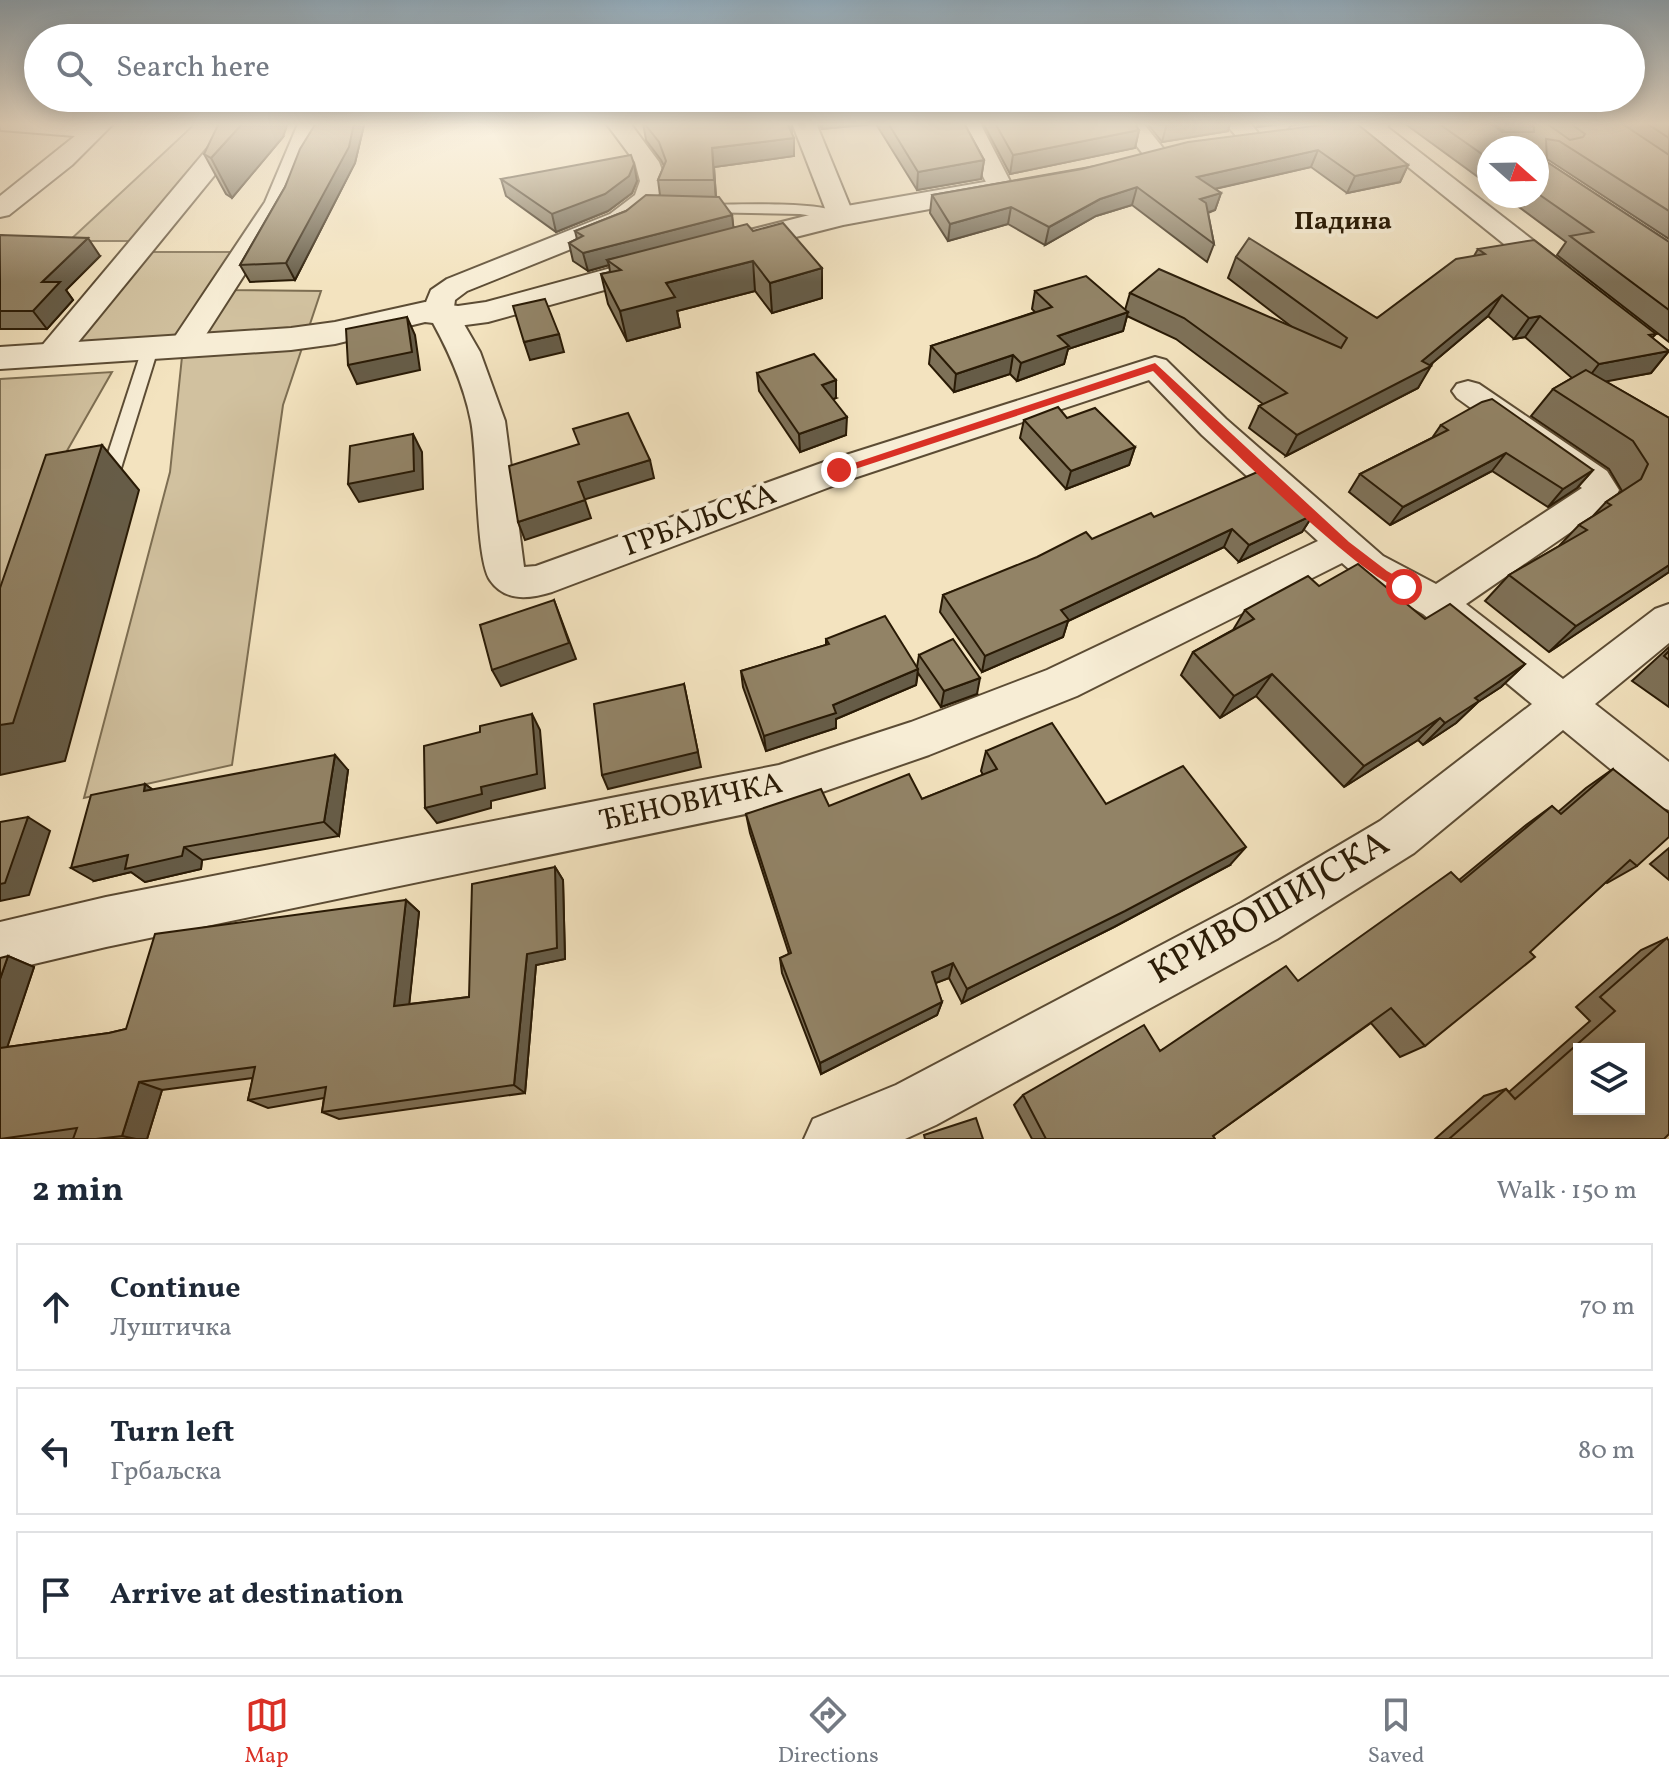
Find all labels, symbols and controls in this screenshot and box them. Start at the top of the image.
search box [24,24,1645,112]
icon: search [52,46,96,90]
text: Search here [116,47,270,89]
north arrow [1477,136,1549,208]
district label: Падина [1294,204,1392,240]
route end [821,452,857,488]
street label: ГРБАЉСКА [618,474,782,568]
route start [1386,569,1422,605]
street label: ЂЕНОВИЧКА [595,763,787,843]
street label: КРИВОШИЈСКА [1141,820,1399,998]
map controls [1573,1043,1645,1115]
button: layers [1573,1043,1645,1115]
text: 2 min [32,1168,124,1215]
text: Walk · 150 m [1496,1173,1637,1209]
text: Continue [110,1268,241,1310]
icon: ahead [34,1285,78,1329]
text: 70 m [1580,1289,1635,1325]
text: Луштичка [110,1310,232,1346]
text: Turn left [110,1412,234,1454]
icon: left [34,1429,78,1473]
text: 80 m [1578,1433,1635,1469]
text: Грбаљска [110,1454,222,1490]
icon: arrive [34,1573,78,1617]
text: Arrive at destination [110,1574,404,1616]
tab: Map [245,1693,289,1772]
tab: Directions [778,1693,879,1772]
tab: Saved [1368,1693,1424,1772]

